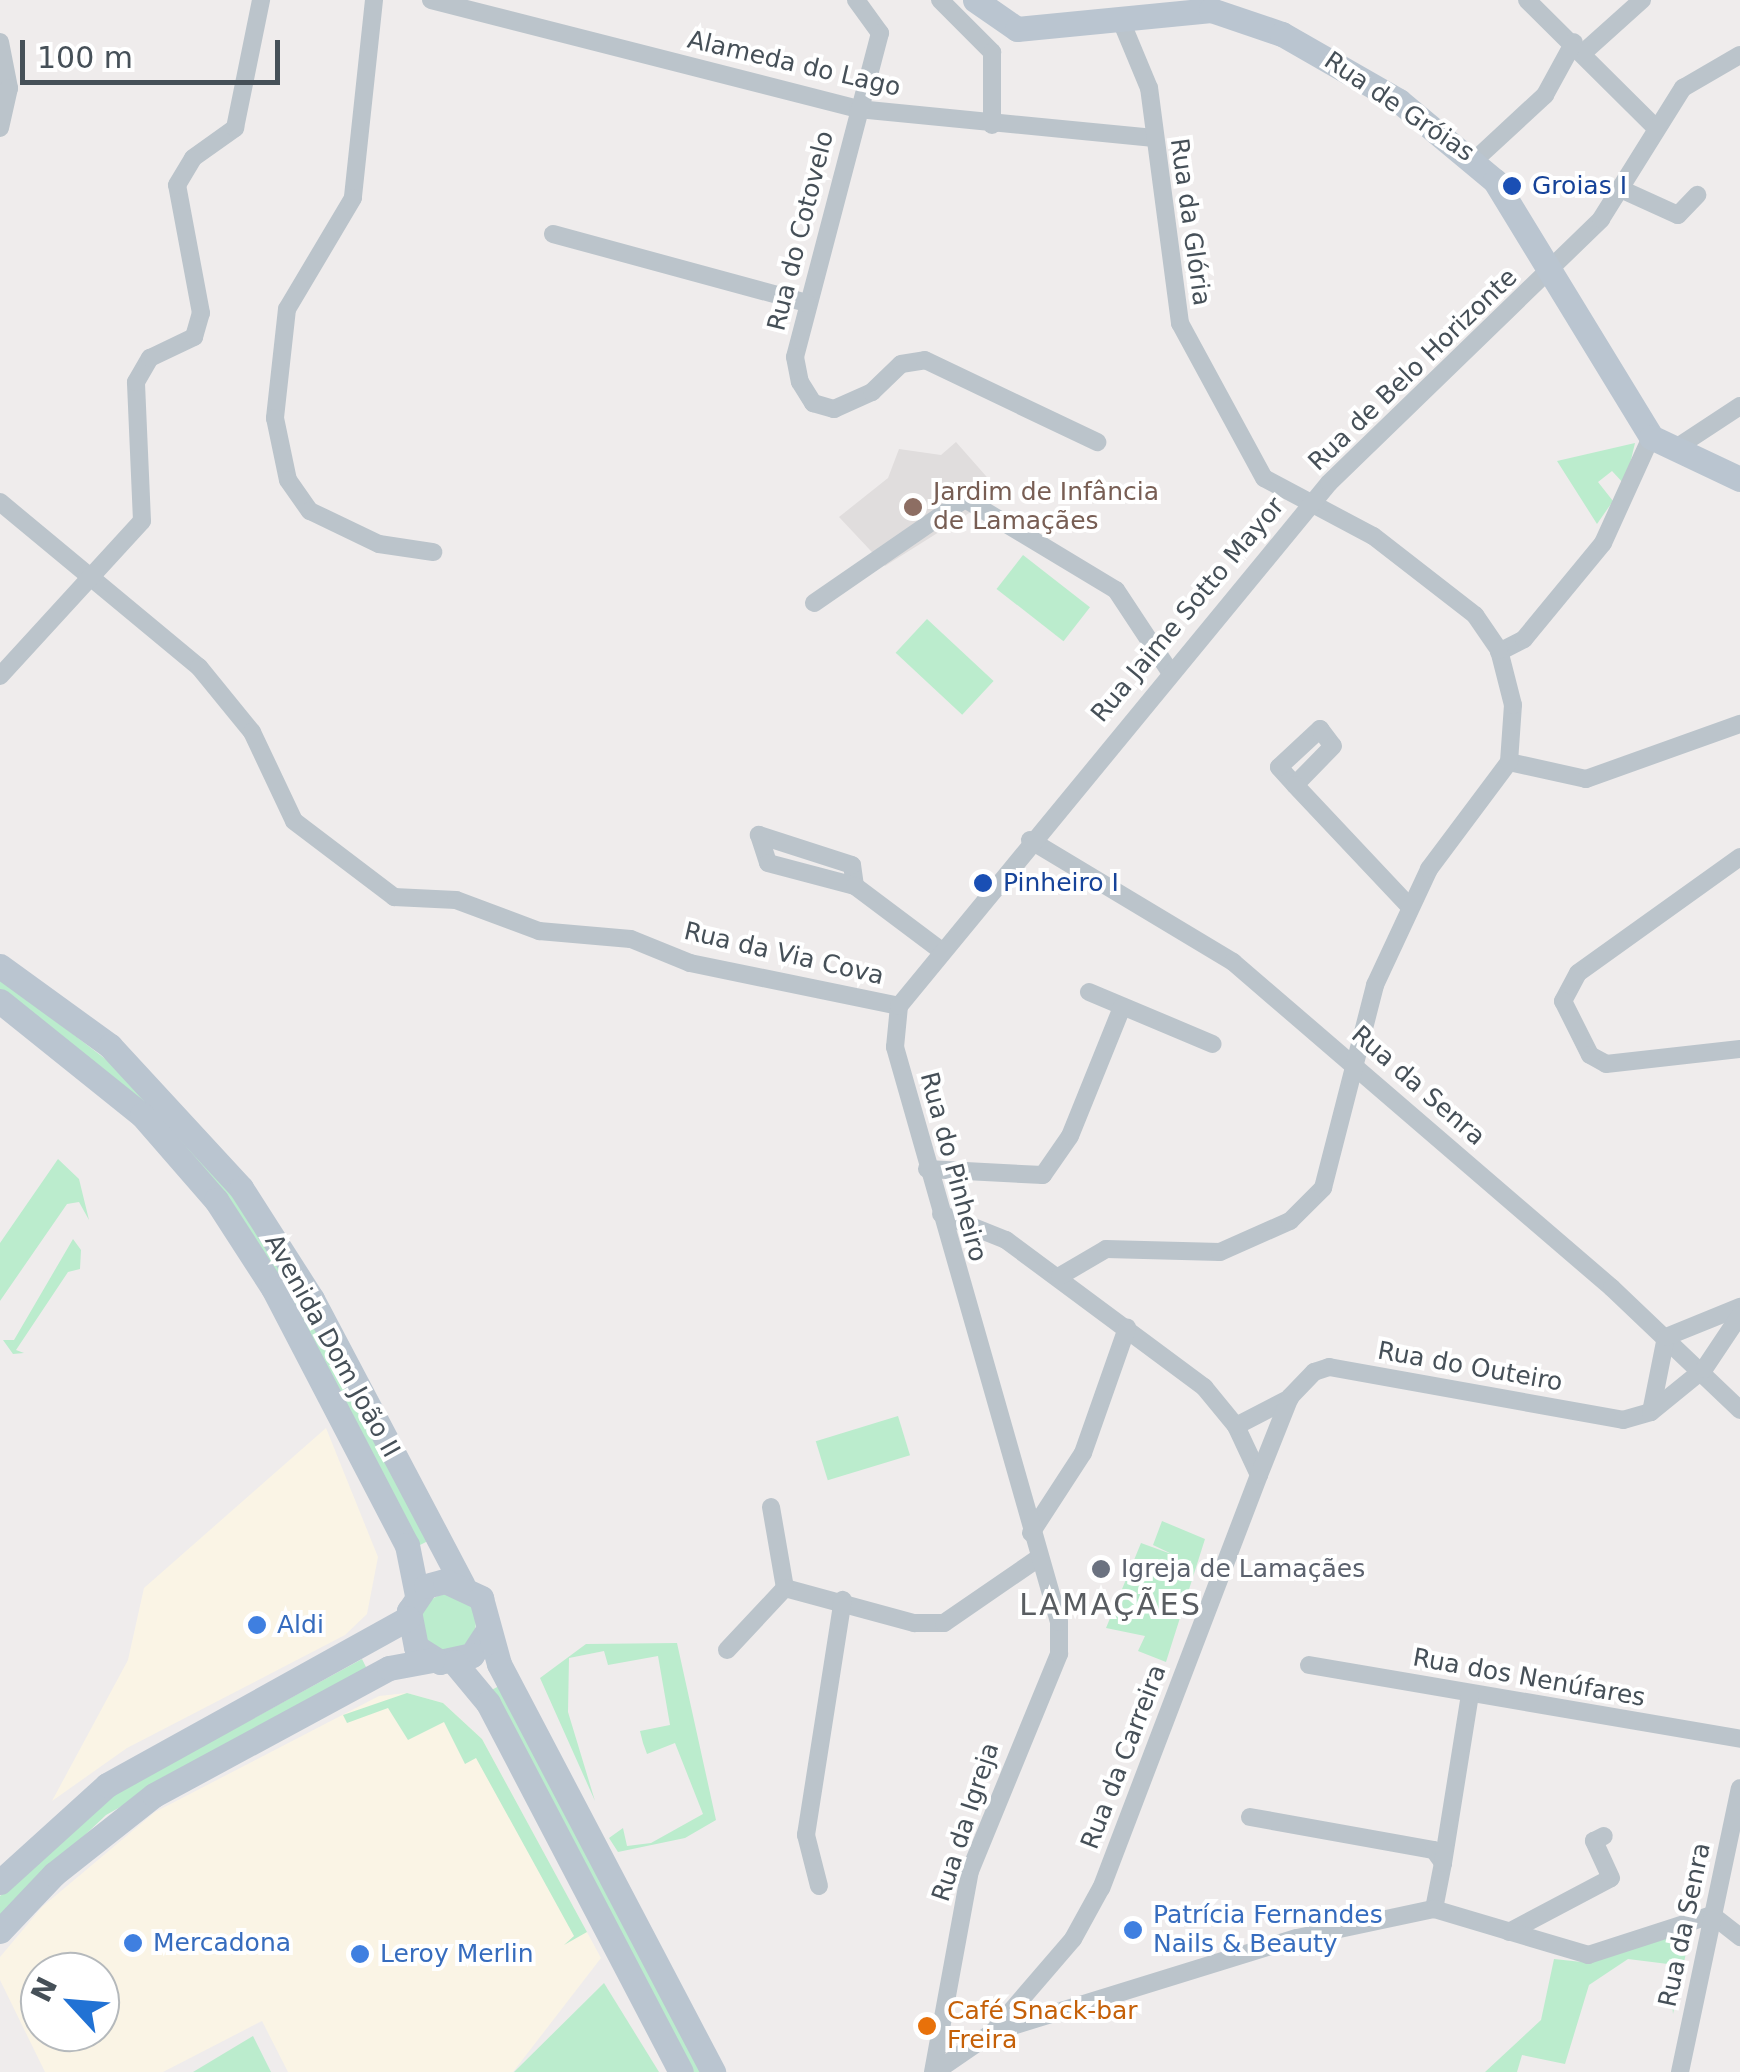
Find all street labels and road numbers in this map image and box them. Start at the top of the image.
street label: Alameda do Lago [685,25,903,103]
street label: Rua de Gróias [1318,46,1480,168]
street label: Rua do Cotovelo [762,128,840,334]
street label: Rua da Glória [1163,136,1217,308]
street label: Rua de Belo Horizonte [1303,263,1523,477]
street label: Rua Jaime Sotto Mayor [1085,492,1291,728]
street label: Rua da Via Cova [681,916,887,992]
street label: Rua da Senra [1345,1020,1491,1152]
street label: Rua do Pinheiro [913,1069,993,1265]
street label: Avenida Dom João II [258,1229,406,1463]
street label: Rua do Outeiro [1375,1336,1565,1398]
street label: Rua dos Nenúfares [1410,1643,1648,1713]
street label: Rua da Carreira [1075,1661,1173,1853]
street label: Rua da Igreja [926,1739,1006,1905]
street label: Rua da Senra [1653,1840,1717,2010]

